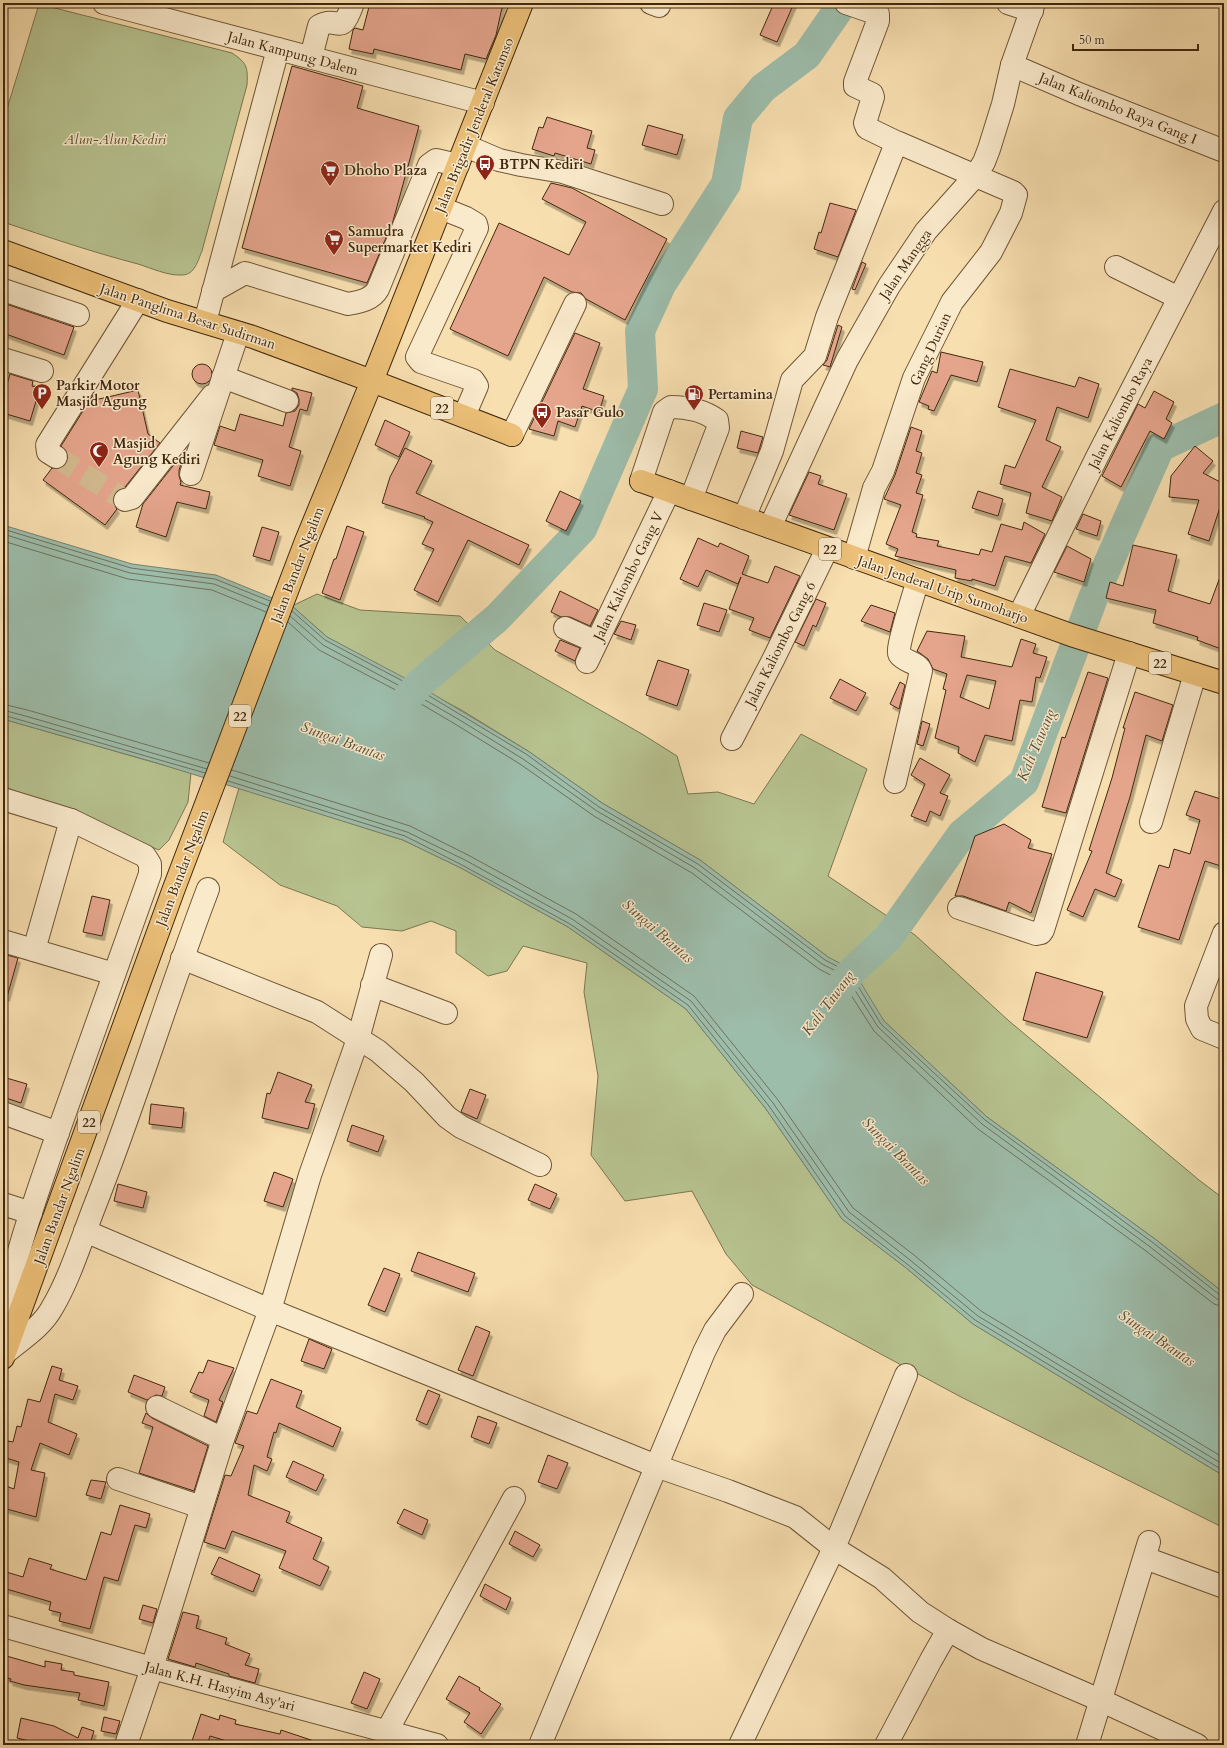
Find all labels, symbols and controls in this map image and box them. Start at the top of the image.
street label: Jalan Kampung Dalem [224,26,360,80]
scale bar [1073,26,1198,52]
text: 50 m [1079,32,1106,48]
street label: Jalan Brigadir Jenderal Katamso [430,34,518,217]
street label: Jalan Kaliombo Raya Gang I [1034,67,1200,149]
park label: Alun-Alun Kediri [63,130,166,149]
bus stop icon: BTPN Kediri [474,153,496,181]
place label: BTPN Kediri [499,155,584,174]
supermarket icon: Dhoho Plaza [319,159,341,187]
place label: Dhoho Plaza [344,161,427,180]
place label: Samudra Supermarket Kediri [348,222,472,257]
street label: Jalan Mangga [874,225,936,305]
supermarket icon: Samudra Supermarket Kediri [323,228,345,256]
street label: Jalan Panglima Besar Sudirman [96,278,278,354]
street label: Gang Durian [905,309,956,389]
street label: Jalan Kaliombo Raya [1083,354,1157,474]
place label: Parkir Motor Masjid Agung [56,376,147,411]
parking icon: Parkir Motor Masjid Agung [31,382,53,410]
fuel station icon: Pertamina [683,383,705,411]
place label: Pertamina [708,385,773,404]
road number: 22 [431,397,453,419]
bus stop icon: Pasar Gulo [531,401,553,429]
place label: Pasar Gulo [556,403,624,422]
place label: Masjid Agung Kediri [113,434,201,469]
mosque icon: Masjid Agung Kediri [88,440,110,468]
street label: Jalan Bandar Ngalim [266,504,328,628]
street label: Jalan Kaliombo Gang V [588,508,668,646]
road number: 22 [819,538,841,560]
street label: Jalan Jenderal Urip Sumoharjo [853,551,1031,628]
street label: Jalan Kaliombo Gang 6 [740,578,820,712]
road number: 22 [1149,652,1171,674]
road number: 22 [229,705,251,727]
water label: Kali Tawang [1012,706,1060,784]
water label: Sungai Brantas [298,716,388,766]
street label: Jalan Bandar Ngalim [151,807,213,931]
water label: Sungai Brantas [618,894,698,968]
water label: Kali Tawang [797,966,859,1040]
road number: 22 [78,1111,100,1133]
water label: Sungai Brantas [858,1113,934,1189]
street label: Jalan Bandar Ngalim [29,1145,90,1269]
water label: Sungai Brantas [1115,1305,1199,1371]
street label: Jalan K.H. Hasyim Asy'ari [141,1657,297,1716]

